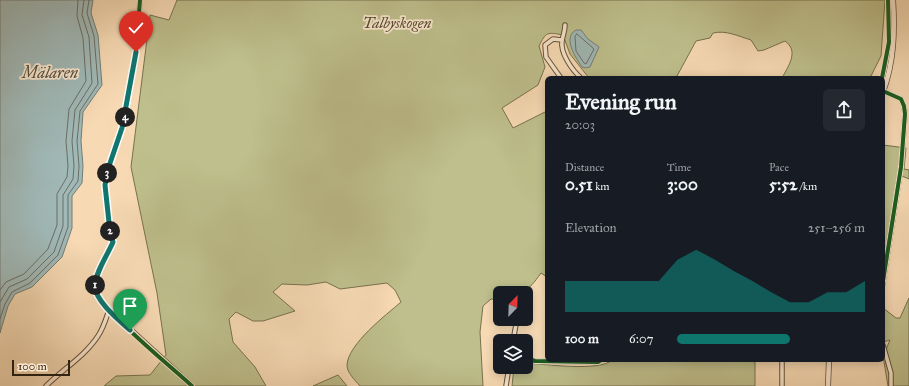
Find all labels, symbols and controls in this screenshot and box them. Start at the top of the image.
pin [119,11,153,52]
park label: Talbyskogen [363,14,431,32]
icon: check [125,17,147,39]
water label: Mälaren [20,63,79,82]
text: Evening run [565,88,677,115]
button: share [823,89,865,131]
pin: 4 [115,107,135,127]
text: 4 [122,110,128,123]
text: 20:03 [565,117,595,133]
text: Distance [565,161,604,174]
text: Time [667,161,691,174]
text: Pace [769,161,789,174]
pin: 3 [97,163,117,183]
text: 3 [105,166,109,179]
text: 0.51 [565,174,593,195]
text: 3:00 [667,174,698,195]
text: 5:52 [769,174,797,195]
text: km [593,180,610,193]
text: /km [797,180,817,193]
text: Elevation [565,220,617,236]
text: 251–256 m [808,220,865,236]
pin: 2 [100,221,120,241]
text: 2 [107,224,113,237]
pin: 1 [85,275,105,295]
text: 1 [93,278,97,291]
north arrow [493,286,533,326]
map controls [493,286,533,374]
pin [113,289,147,330]
icon: arrive [119,295,141,317]
text: 100 m [565,331,599,347]
text: 6:07 [629,331,653,347]
button: layers [493,334,533,374]
scale bar [12,358,70,377]
text: 100 m [18,360,47,373]

